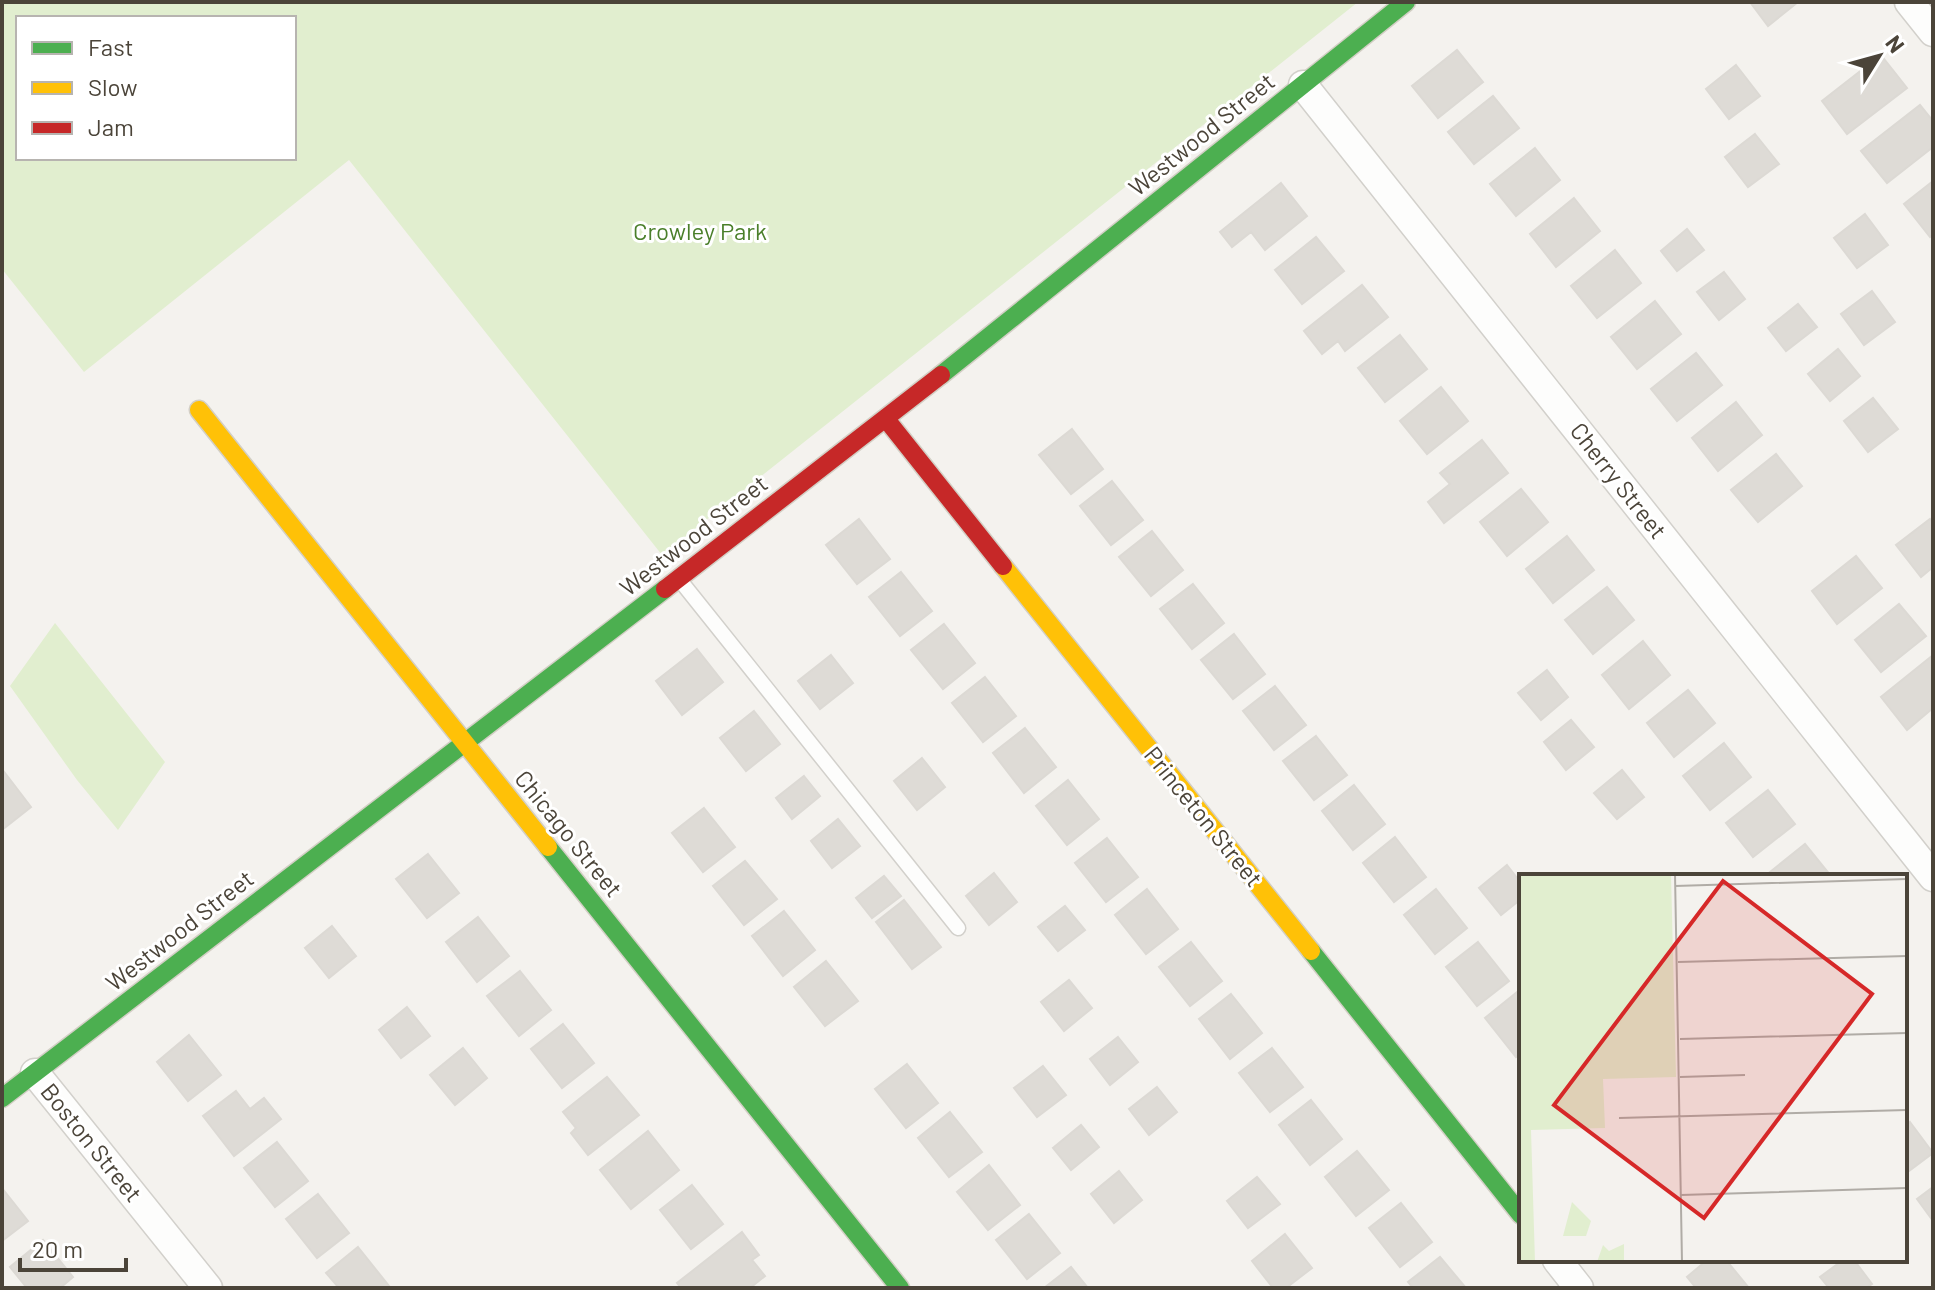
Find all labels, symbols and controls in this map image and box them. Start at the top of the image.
legend [16,16,296,160]
north arrow [1839,16,1919,96]
text: N [1881,30,1911,57]
text: Fast [88,32,133,61]
street label: Westwood Street [1122,66,1280,201]
text: Slow [88,72,137,101]
text: Jam [88,112,134,141]
park label: Crowley Park [633,216,767,245]
street label: Cherry Street [1565,416,1674,544]
street label: Westwood Street [614,468,773,601]
street label: Princeton Street [1139,740,1269,892]
street label: Chicago Street [509,764,629,902]
street label: Westwood Street [100,863,259,996]
inset map [1519,874,1907,1262]
street label: Boston Street [35,1077,149,1207]
scale bar [20,1222,126,1272]
text: 20 m [32,1234,83,1263]

